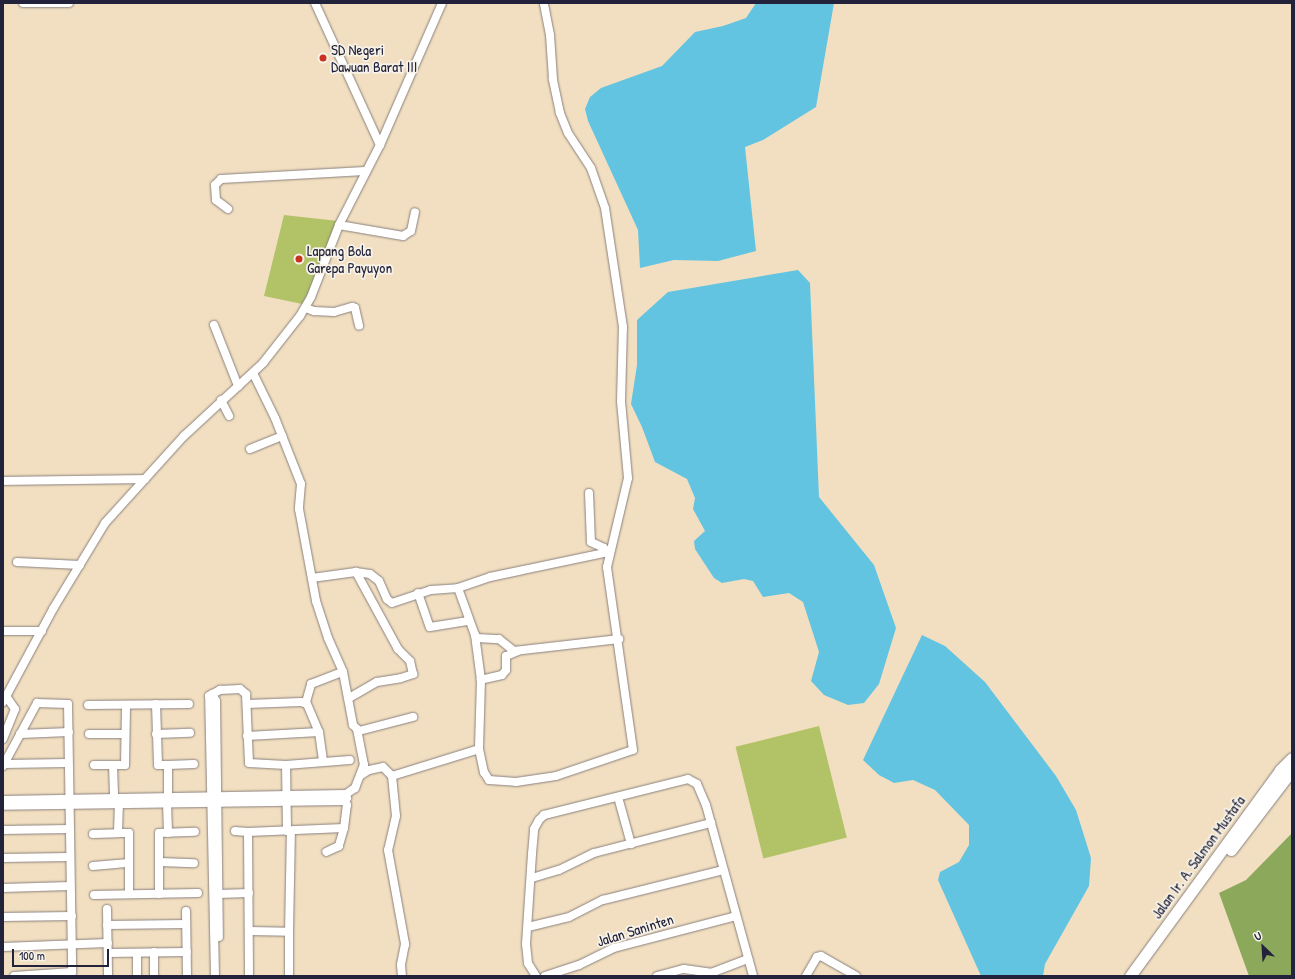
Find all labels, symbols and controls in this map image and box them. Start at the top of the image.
place label: SD Negeri Dawuan Barat III [331,40,417,75]
marker: SD Negeri Dawuan Barat III [318,53,328,63]
place label: Lapang Bola Garepa Payuyon [307,241,392,276]
marker: Lapang Bola Garepa Payuyon [294,254,304,264]
street label: Jalan Ir. A. Salmon Mustafa [1147,792,1249,922]
street label: Jalan Saninten [595,910,675,950]
north arrow [1243,927,1283,967]
text: U [1252,928,1264,944]
scale bar [14,941,111,967]
text: 100 m [19,947,45,964]

